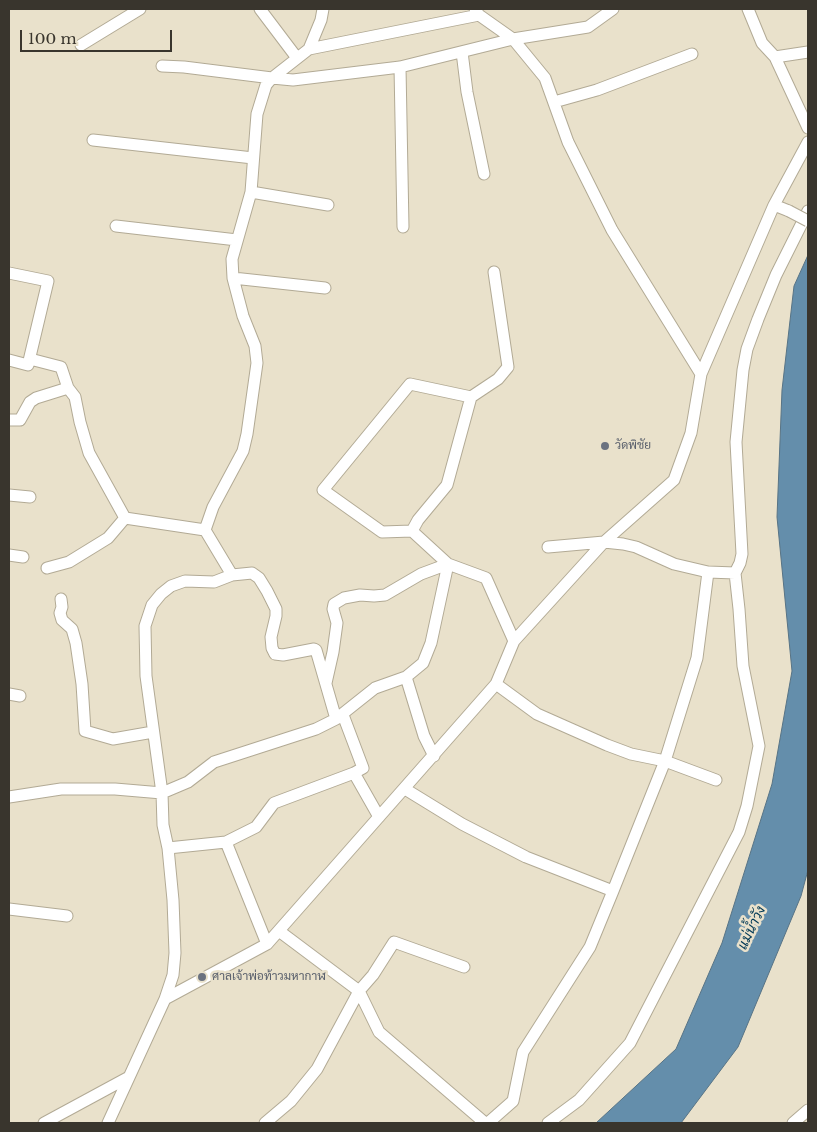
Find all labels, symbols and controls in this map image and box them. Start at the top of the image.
scale bar [22,20,175,52]
text: 100 m [28,29,77,48]
place label: วัดพิชัย [615,439,651,453]
marker: วัดพิชัย [599,440,611,452]
water label: แม่น้ำวัง [734,904,770,952]
place label: ศาลเจ้าพ่อท้าวมหากาฬ [212,970,326,984]
marker: ศาลเจ้าพ่อท้าวมหากาฬ [196,971,208,983]

